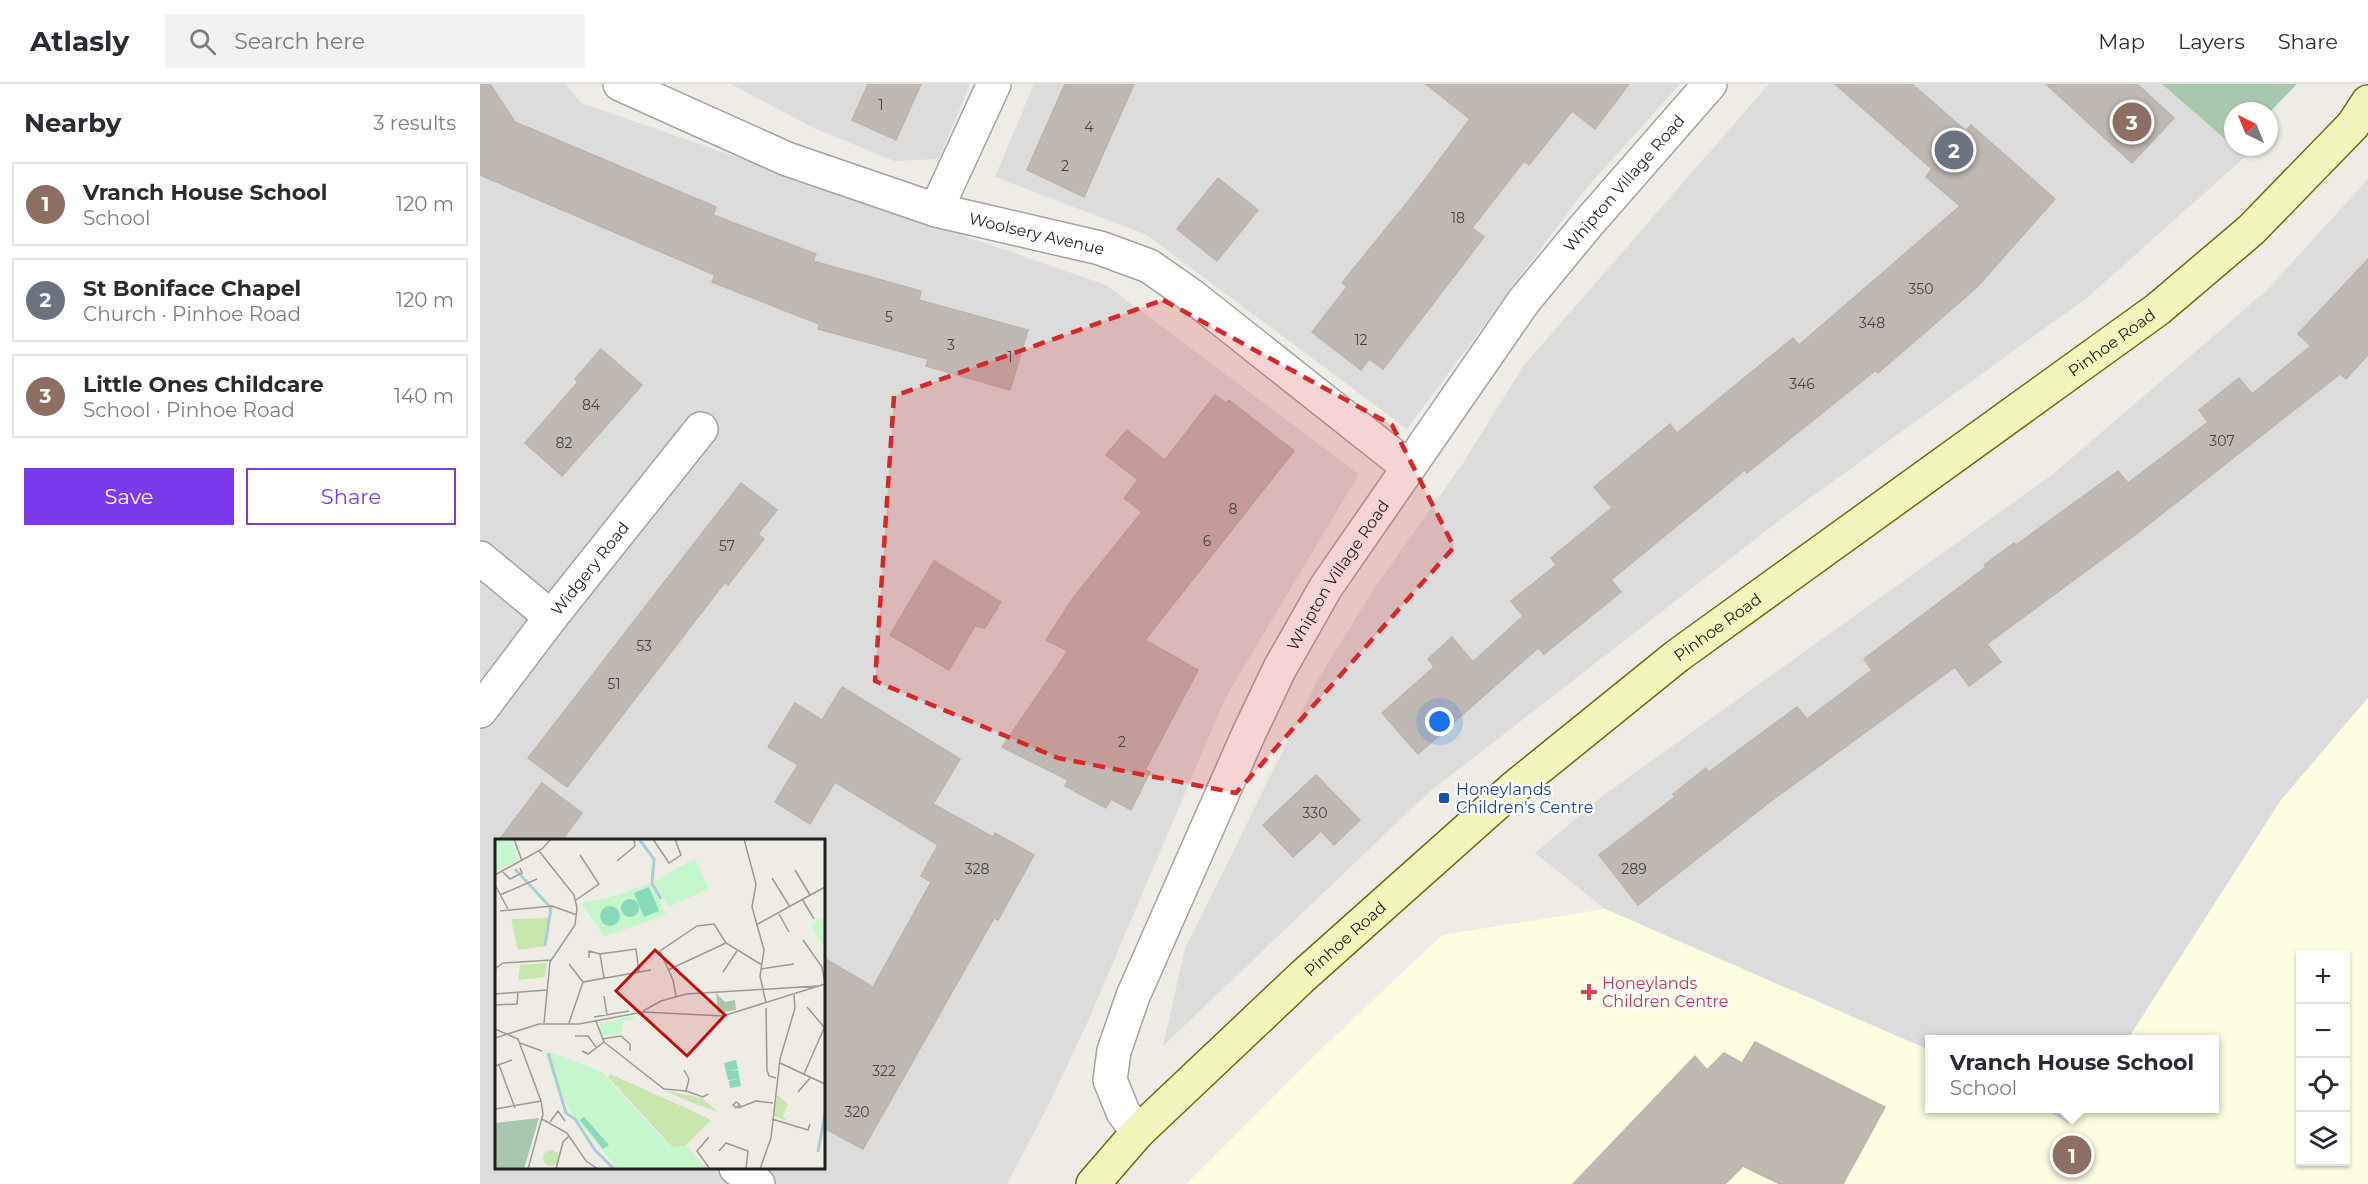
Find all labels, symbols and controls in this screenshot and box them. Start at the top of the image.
search box [165,14,585,68]
text: Atlasly [30,24,129,58]
icon: search [186,25,219,58]
text: Search here [234,28,365,55]
text: Map [2098,29,2145,54]
text: Layers [2178,29,2245,54]
text: Share [2278,29,2338,54]
house number: 1 [878,96,884,114]
pin: 3 [2112,99,2152,144]
north arrow [2224,102,2278,156]
text: Nearby [24,107,121,139]
text: 3 results [373,111,456,135]
street label: Whipton Village Road [1560,111,1689,256]
house number: 4 [1084,118,1094,136]
pin: 2 [1934,128,1974,172]
house number: 2 [1061,157,1069,175]
text: Vranch House School [83,179,327,206]
text: 1 [42,192,49,216]
text: 120 m [396,192,454,216]
text: School [83,206,150,230]
street label: Woolsery Avenue [967,209,1106,259]
house number: 18 [1451,209,1465,227]
text: St Boniface Chapel [83,275,301,302]
house number: 350 [1909,280,1933,298]
text: 2 [40,288,51,312]
text: 120 m [396,288,454,312]
text: Church · Pinhoe Road [83,302,301,326]
street label: Pinhoe Road [2064,305,2159,381]
house number: 5 [885,308,893,326]
house number: 348 [1859,314,1885,332]
house number: 12 [1354,331,1368,349]
house number: 3 [947,336,955,354]
house number: 1 [1007,348,1013,366]
text: Little Ones Childcare [83,371,324,398]
house number: 346 [1789,375,1815,393]
text: 3 [40,384,51,408]
text: 140 m [394,384,454,408]
house number: 84 [582,396,601,414]
text: School · Pinhoe Road [83,398,295,422]
house number: 307 [2209,432,2235,450]
house number: 82 [556,434,572,452]
button: Save [24,468,234,525]
button: Share [246,468,456,525]
street label: Whipton Village Road [1283,497,1393,654]
house number: 8 [1229,500,1238,518]
street label: Widgery Road [547,518,633,619]
house number: 6 [1203,532,1212,550]
house number: 57 [719,537,735,555]
street label: Pinhoe Road [1670,589,1765,665]
house number: 53 [636,637,652,655]
house number: 51 [608,675,620,693]
your location [1425,707,1454,736]
house number: 2 [1118,733,1126,751]
place label: Honeylands Children's Centre [1456,780,1593,817]
marker: Honeylands Children's Centre [1437,791,1451,805]
house number: 330 [1303,804,1328,822]
inset map [495,839,825,1169]
house number: 328 [965,860,989,878]
house number: 289 [1621,860,1647,878]
street label: Pinhoe Road [1300,898,1390,980]
map controls [2296,950,2350,1166]
button: + [2296,950,2350,1004]
place label: Honeylands Children Centre [1602,974,1728,1011]
marker: Honeylands Children Centre [1580,983,1598,1001]
button: − [2296,1004,2350,1058]
popup [1925,1035,2219,1113]
text: Vranch House School [1950,1049,2194,1076]
button: locate [2296,1058,2350,1112]
house number: 322 [872,1062,896,1080]
text: School [1950,1076,2017,1100]
house number: 320 [844,1103,870,1121]
button: layers [2296,1112,2350,1166]
pin: 1 [2052,1132,2092,1178]

